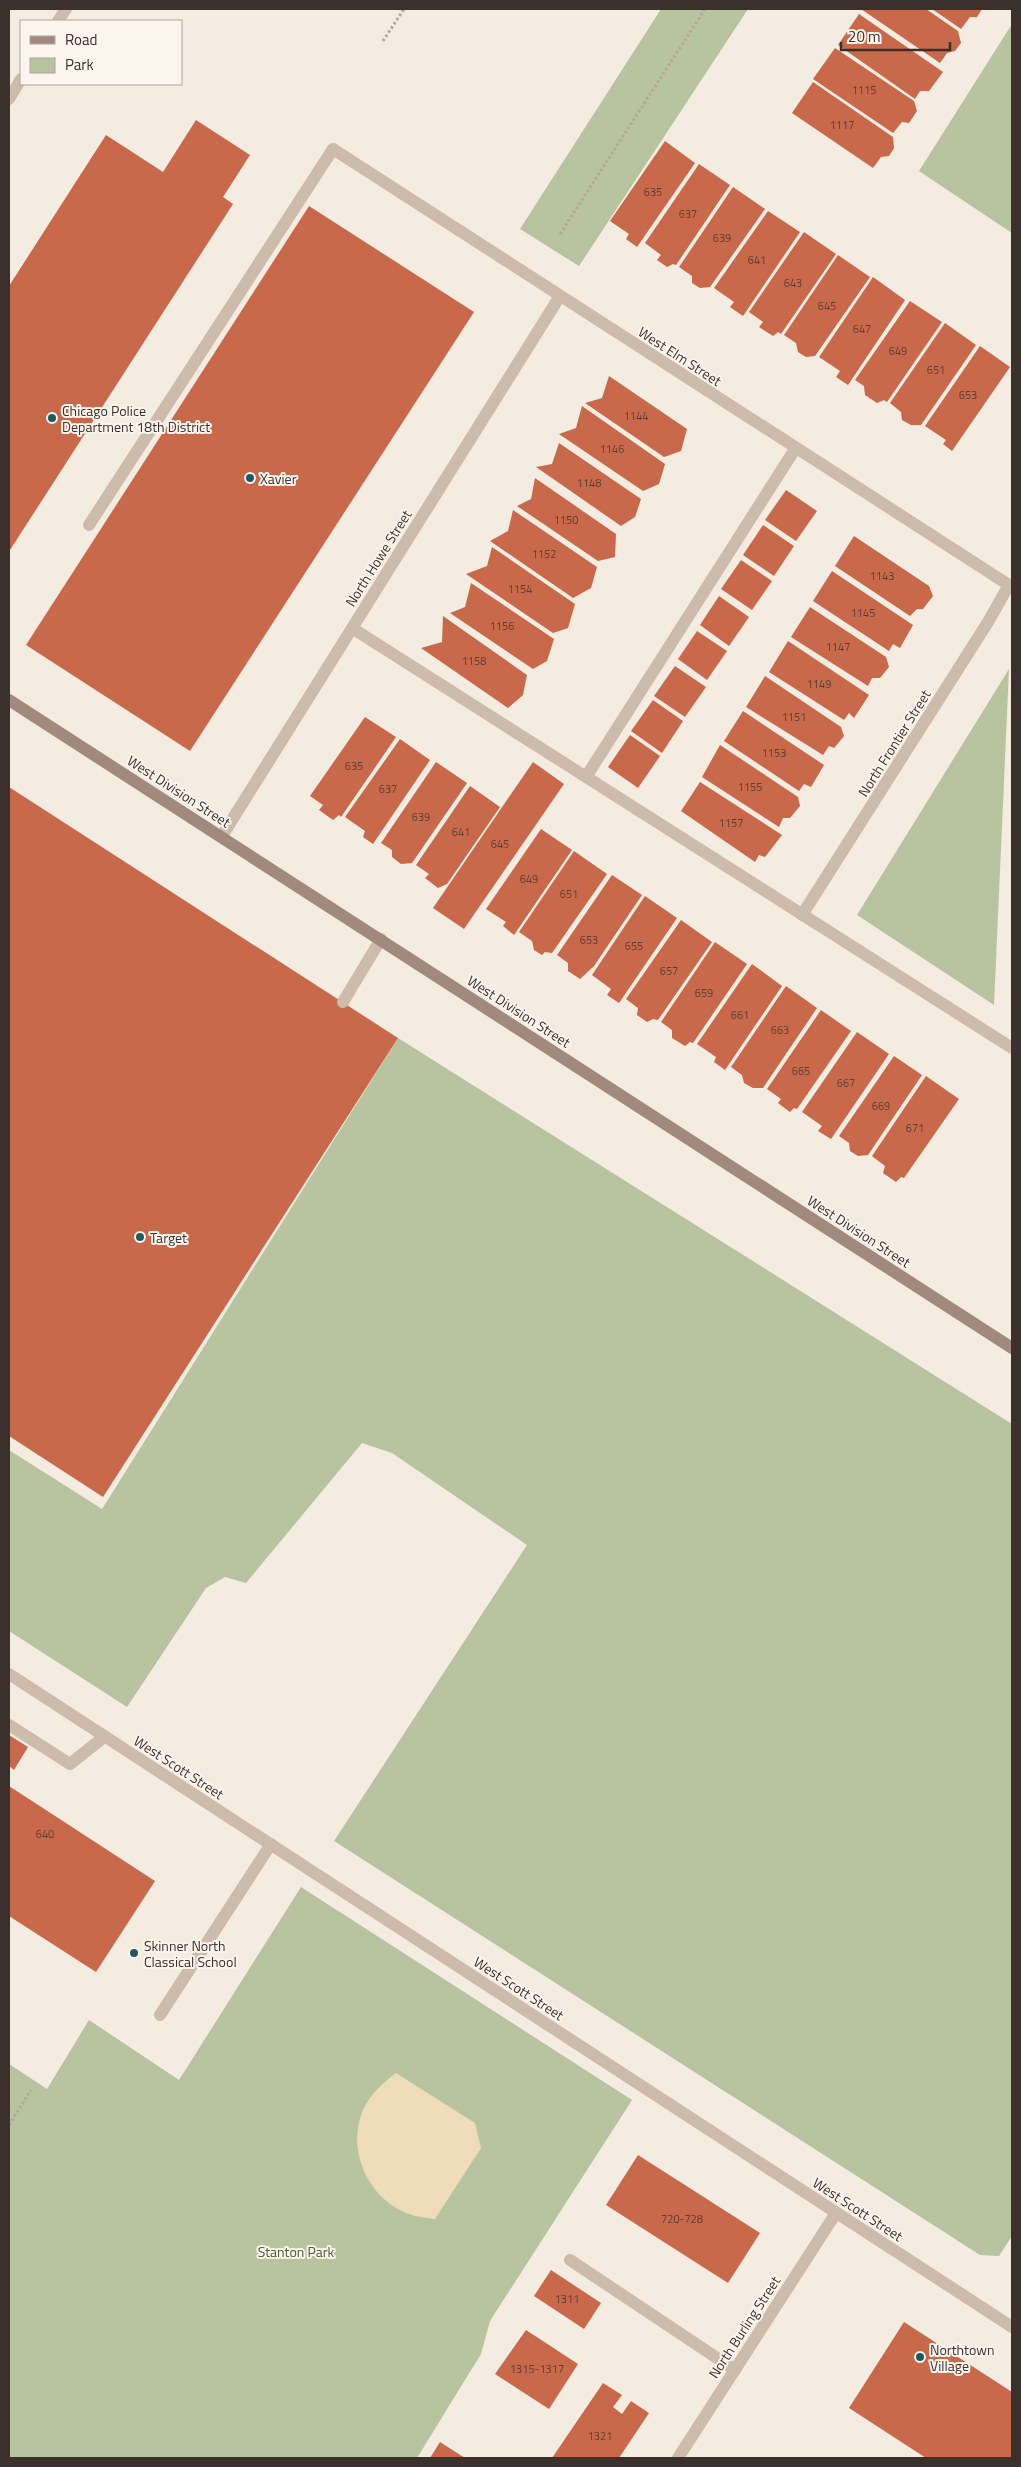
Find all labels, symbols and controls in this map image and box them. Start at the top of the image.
legend [20,20,182,85]
scale bar [841,20,950,52]
text: 20 m [848,25,881,48]
text: Road [65,28,97,51]
text: Park [65,53,94,76]
house number: 1115 [852,82,876,98]
house number: 1117 [830,117,854,133]
house number: 635 [644,184,662,200]
house number: 637 [679,206,697,222]
house number: 639 [713,230,731,246]
house number: 641 [748,252,766,268]
house number: 643 [784,275,802,291]
house number: 645 [818,298,836,314]
street label: West Elm Street [634,321,726,391]
house number: 647 [853,321,871,337]
house number: 649 [889,343,907,359]
house number: 651 [927,362,945,378]
house number: 653 [959,387,977,403]
place label: Chicago Police Department 18th District [62,400,210,437]
house number: 1144 [624,408,648,424]
marker: Chicago Police Department 18th District [46,412,58,424]
house number: 1146 [600,441,624,457]
place label: Xavier [260,468,297,489]
marker: Xavier [244,472,256,484]
house number: 1148 [577,475,601,491]
street label: North Howe Street [340,505,416,610]
house number: 1150 [554,512,578,528]
house number: 1152 [532,546,556,562]
house number: 1143 [870,568,894,584]
house number: 1154 [508,581,532,597]
house number: 1145 [851,605,875,621]
house number: 1156 [490,618,514,634]
house number: 1147 [826,639,850,655]
house number: 1158 [462,653,486,669]
house number: 1149 [807,676,831,692]
street label: North Frontier Street [853,685,935,801]
house number: 1151 [782,709,806,725]
house number: 1153 [762,745,786,761]
street label: West Division Street [123,750,235,832]
house number: 635 [345,758,363,774]
house number: 1155 [738,779,762,795]
house number: 637 [379,781,397,797]
house number: 639 [412,809,430,825]
house number: 1157 [719,815,743,831]
house number: 641 [452,824,470,840]
house number: 645 [491,836,509,852]
house number: 649 [520,871,538,887]
house number: 651 [560,886,578,902]
house number: 653 [580,932,598,948]
house number: 655 [625,938,643,954]
house number: 657 [660,963,678,979]
street label: West Division Street [463,970,575,1052]
house number: 659 [695,985,713,1001]
house number: 661 [731,1007,749,1023]
house number: 663 [771,1022,789,1038]
house number: 665 [792,1063,810,1079]
house number: 667 [837,1075,855,1091]
house number: 669 [872,1098,890,1114]
house number: 671 [906,1120,924,1136]
street label: West Division Street [803,1190,915,1272]
place label: Target [150,1227,187,1248]
marker: Target [134,1231,146,1243]
street label: West Scott Street [130,1730,228,1804]
house number: 640 [36,1826,54,1842]
place label: Skinner North Classical School [144,1935,237,1972]
marker: Skinner North Classical School [128,1947,140,1959]
street label: West Scott Street [470,1951,568,2025]
street label: West Scott Street [809,2172,907,2246]
house number: 720-728 [661,2211,703,2227]
park label: Stanton Park [258,2241,335,2262]
street label: North Burling Street [703,2272,785,2382]
house number: 1311 [555,2291,579,2307]
place label: Northtown Village [930,2339,994,2376]
marker: Northtown Village [914,2351,926,2363]
house number: 1315-1317 [510,2361,564,2377]
house number: 1321 [588,2428,612,2444]

